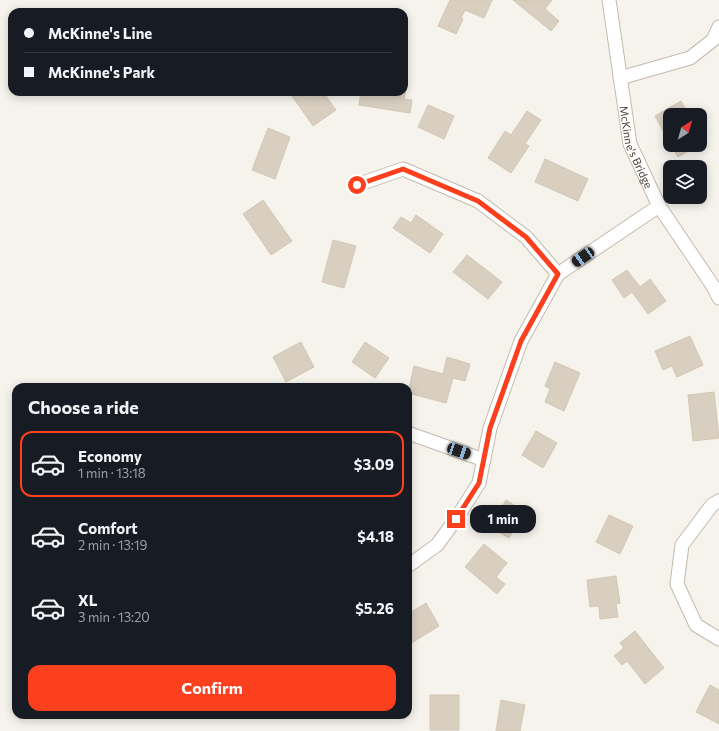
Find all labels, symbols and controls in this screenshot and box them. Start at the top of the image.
text: McKinne's Line [48,24,152,42]
text: McKinne's Park [48,63,155,81]
street label: McKinne's Bridge [618,105,656,190]
north arrow [663,108,707,152]
map controls [663,108,707,204]
button: layers [663,160,707,204]
route start [348,176,366,194]
car [570,245,596,269]
text: Choose a ride [28,396,139,418]
car [446,441,472,461]
icon: car [30,446,66,482]
text: Economy [78,447,142,465]
text: $3.09 [354,455,394,473]
text: 1 min · 13:18 [78,465,146,481]
callout: 1 min [470,505,536,533]
route end [447,510,465,528]
text: 1 min [488,511,518,527]
icon: car [30,518,66,554]
text: Comfort [78,519,138,537]
text: $4.18 [357,527,394,545]
text: 2 min · 13:19 [78,537,147,553]
icon: car [30,590,66,626]
text: XL [78,591,97,609]
text: $5.26 [355,599,394,617]
text: 3 min · 13:20 [78,609,150,625]
button: Confirm [28,665,396,711]

